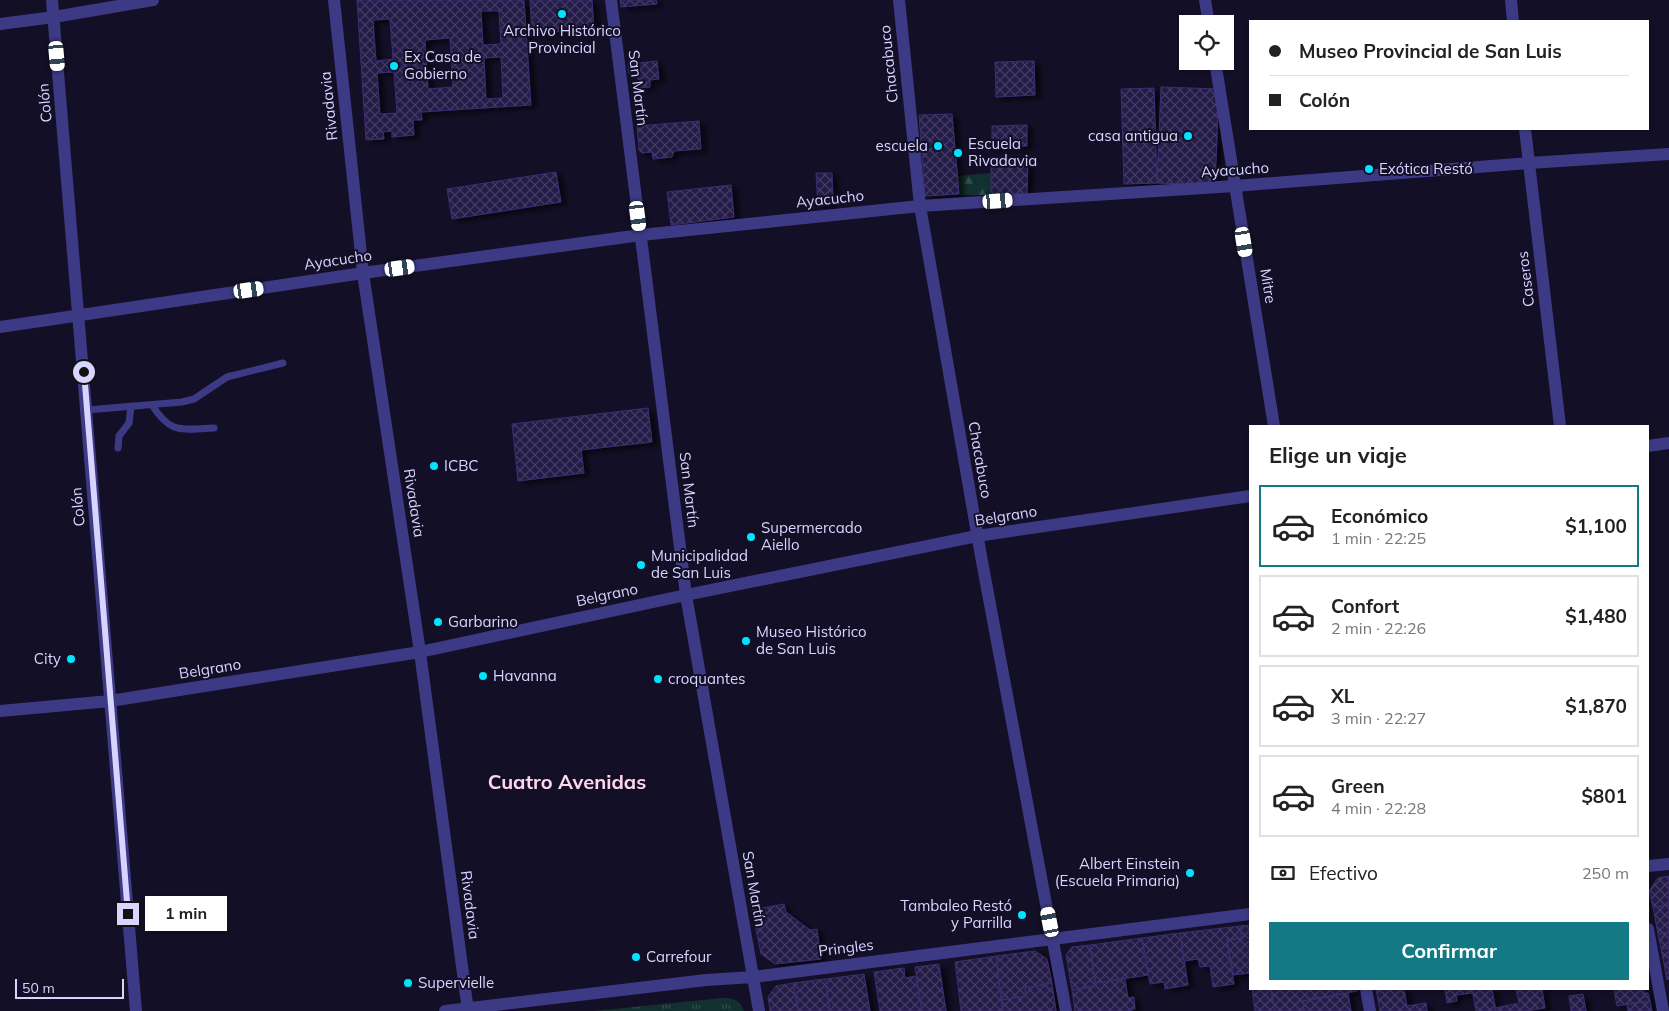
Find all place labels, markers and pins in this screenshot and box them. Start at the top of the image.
marker: Archivo Histórico Provincial [556,8,568,20]
place label: Archivo Histórico Provincial [503,21,621,57]
place label: Ex Casa de Gobierno [404,47,481,83]
marker: Ex Casa de Gobierno [388,60,400,72]
place label: casa antigua [1088,126,1178,145]
marker: casa antigua [1182,130,1194,142]
place label: Escuela Rivadavia [968,134,1037,170]
place label: escuela [876,136,928,155]
marker: escuela [932,140,944,152]
marker: Escuela Rivadavia [952,147,964,159]
place label: Exótica Restó [1379,159,1473,178]
marker: Exótica Restó [1363,163,1375,175]
place label: ICBC [444,456,479,475]
marker: ICBC [428,460,440,472]
place label: Supermercado Aiello [761,518,862,554]
marker: Supermercado Aiello [745,531,757,543]
place label: Municipalidad de San Luis [651,546,748,582]
marker: Municipalidad de San Luis [635,559,647,571]
place label: Garbarino [448,612,518,631]
marker: Garbarino [432,616,444,628]
place label: Museo Histórico de San Luis [756,622,867,658]
marker: Museo Histórico de San Luis [740,635,752,647]
place label: City [34,649,61,668]
marker: City [65,653,77,665]
place label: Havanna [493,666,557,685]
place label: croquantes [668,669,746,688]
marker: Havanna [477,670,489,682]
marker: croquantes [652,673,664,685]
place label: Albert Einstein (Escuela Primaria) [1055,854,1180,890]
marker: Albert Einstein (Escuela Primaria) [1184,867,1196,879]
place label: Tambaleo Restó y Parrilla [900,896,1012,932]
marker: Tambaleo Restó y Parrilla [1016,909,1028,921]
place label: Carrefour [646,947,712,966]
marker: Carrefour [630,951,642,963]
place label: Supervielle [418,973,494,992]
marker: Supervielle [402,977,414,989]

